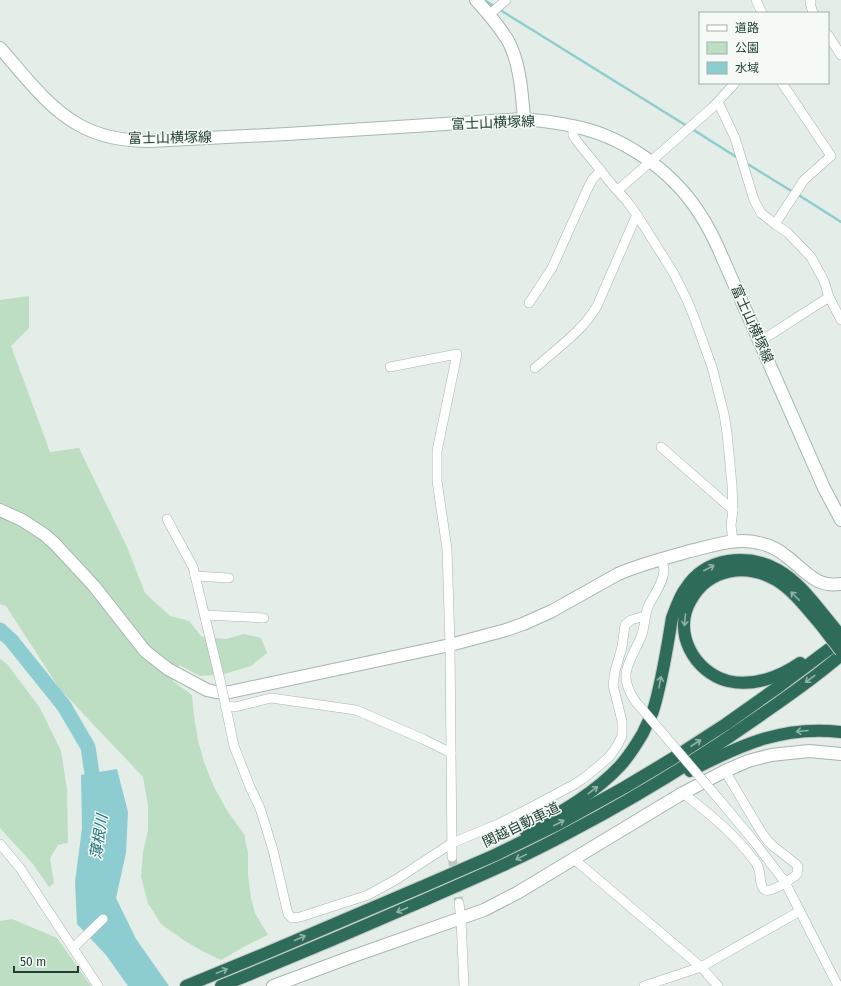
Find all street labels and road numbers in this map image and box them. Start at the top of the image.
street label: 富士山横塚線 [451,113,535,133]
street label: 富士山横塚線 [128,129,212,147]
street label: 富士山横塚線 [727,282,777,366]
street label: 関越自動車道 [480,799,562,851]

